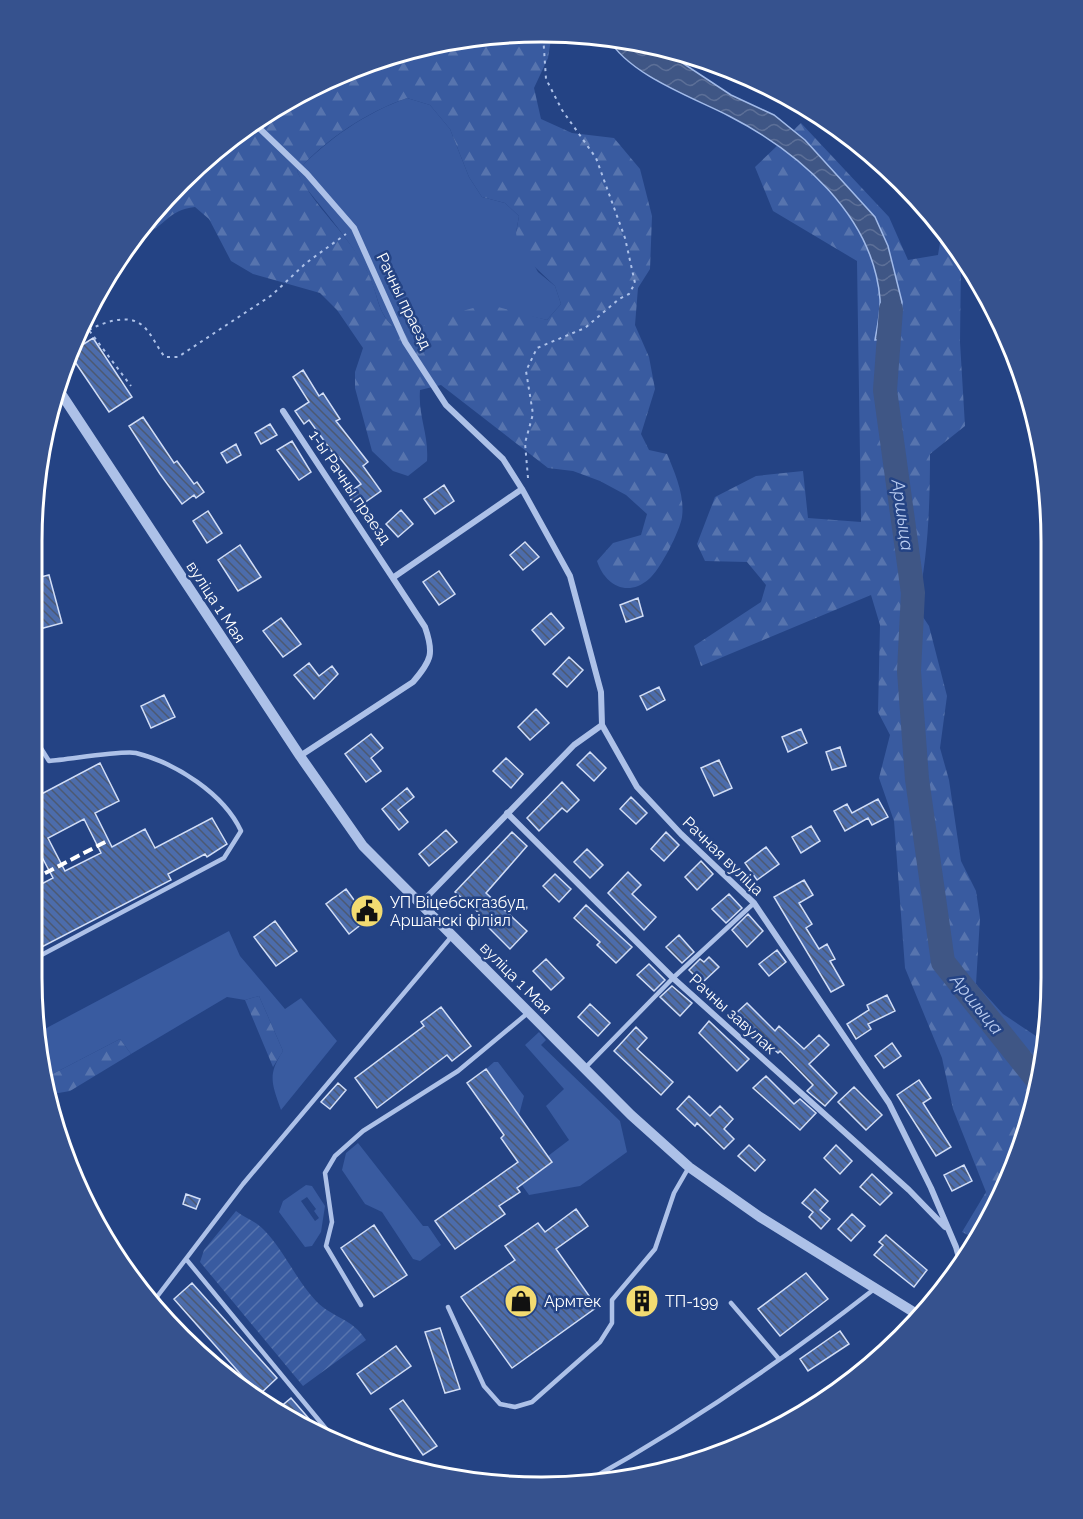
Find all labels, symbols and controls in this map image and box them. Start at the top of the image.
street label: Рачны праезд [372,250,436,352]
street label: 1-ы Рачны праезд [305,426,395,548]
water label: Аршыца [887,477,918,552]
street label: вуліца 1 Мая [182,558,250,646]
street label: Рачная вуліца [679,813,767,899]
public building icon: УП Віцебскгазбуд, Аршанскі філіял [349,893,385,929]
place label: УП Віцебскгазбуд, Аршанскі філіял [390,893,529,930]
street label: вуліца 1 Мая [476,938,556,1018]
water label: Аршыца [946,969,1008,1039]
street label: Рачны завулак [686,970,780,1058]
shop icon: Армтек [503,1283,539,1319]
building icon: ТП-199 [624,1283,660,1319]
place label: Армтек [544,1292,601,1311]
place label: ТП-199 [665,1292,718,1311]

